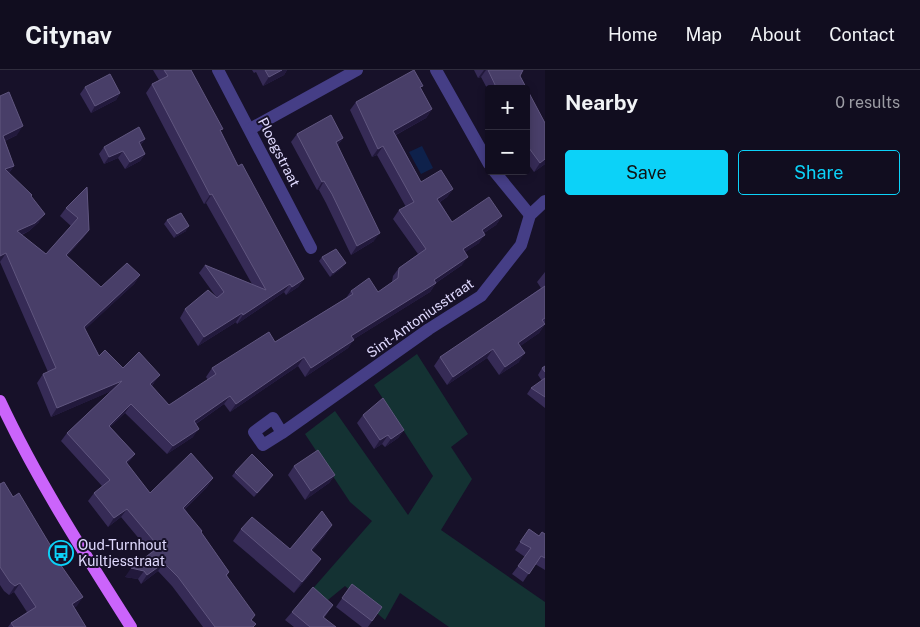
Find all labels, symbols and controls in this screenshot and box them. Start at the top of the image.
text: Citynav [25,21,112,49]
text: Home [608,24,658,45]
text: Map [686,24,722,45]
text: About [750,24,801,45]
text: Contact [829,24,895,45]
map controls [485,85,530,175]
button: + [485,85,530,130]
text: Nearby [565,90,638,115]
text: 0 results [835,93,900,112]
street label: Ploegstraat [255,115,303,189]
button: − [485,130,530,175]
button: Save [565,150,728,195]
button: Share [738,150,900,195]
street label: Sint-Antoniusstraat [364,275,476,361]
place label: Oud-Turnhout Kuiltjesstraat [78,537,167,569]
bus stop icon: Oud-Turnhout Kuiltjesstraat [48,540,74,566]

